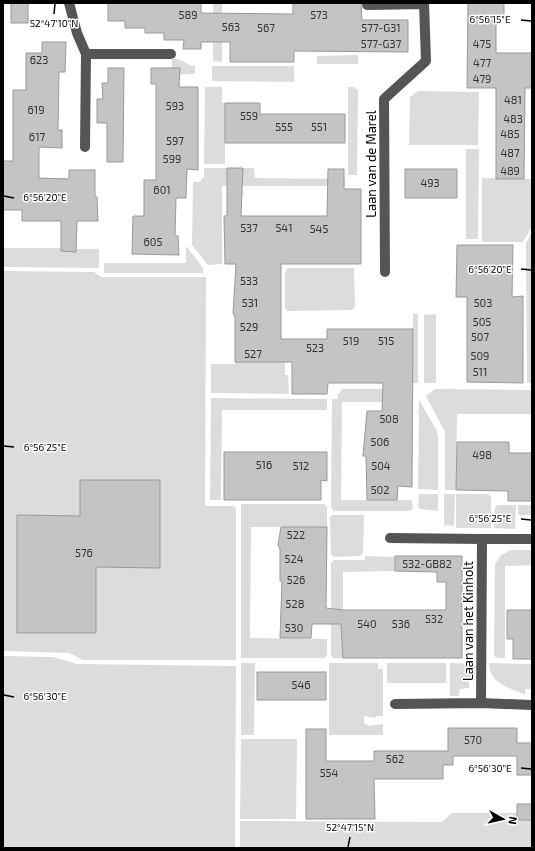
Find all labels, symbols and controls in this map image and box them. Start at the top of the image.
house number: 589 [179,8,197,21]
house number: 573 [310,8,328,21]
text: 6°56'15"E [470,13,511,25]
text: 52°47'10"N [30,17,78,29]
house number: 563 [222,20,240,33]
house number: 567 [257,21,275,34]
house number: 577-G31 [361,21,401,34]
house number: 577-G37 [361,37,402,50]
house number: 475 [473,37,491,50]
house number: 623 [30,53,48,66]
house number: 477 [473,56,491,69]
house number: 479 [473,72,491,85]
house number: 481 [504,93,522,106]
house number: 593 [166,99,184,112]
house number: 619 [28,103,44,116]
house number: 559 [240,109,258,122]
street label: Laan van de Marel [363,110,379,218]
house number: 483 [503,112,523,125]
house number: 555 [275,120,293,133]
house number: 551 [311,120,327,133]
house number: 485 [500,127,520,140]
house number: 617 [29,130,46,143]
house number: 597 [166,134,184,147]
house number: 487 [500,146,520,159]
house number: 599 [163,152,181,165]
house number: 489 [500,164,520,177]
house number: 493 [420,176,440,189]
house number: 601 [153,183,171,196]
text: 6°56'20"E [23,191,67,203]
house number: 537 [240,221,258,234]
house number: 541 [275,221,293,234]
house number: 545 [310,222,328,235]
house number: 605 [144,235,163,248]
text: 6°56'20"E [468,263,512,275]
house number: 533 [240,274,258,287]
house number: 531 [242,296,258,309]
house number: 503 [474,296,492,309]
house number: 505 [473,315,491,328]
house number: 529 [240,320,258,333]
house number: 507 [471,330,489,343]
house number: 519 [343,334,359,347]
house number: 515 [378,334,394,347]
house number: 523 [306,341,324,354]
house number: 527 [244,347,262,360]
house number: 509 [471,349,489,362]
house number: 511 [473,365,487,378]
house number: 508 [379,412,399,425]
house number: 506 [371,435,389,448]
text: 6°56'25"E [24,441,67,453]
house number: 498 [472,448,492,461]
house number: 516 [256,458,272,471]
house number: 512 [293,459,309,472]
house number: 504 [371,459,391,472]
house number: 502 [371,483,389,496]
text: 6°56'25"E [469,512,512,524]
house number: 522 [287,528,305,541]
house number: 576 [75,546,93,559]
house number: 524 [285,552,304,565]
house number: 532-GB82 [402,557,452,570]
street label: Laan van het Kinholt [460,561,476,681]
house number: 526 [287,573,305,586]
house number: 528 [286,597,304,610]
house number: 532 [425,612,443,625]
house number: 540 [357,617,377,630]
house number: 536 [392,617,410,630]
house number: 530 [285,621,303,634]
house number: 546 [292,678,310,691]
text: 6°56'30"E [23,690,67,702]
house number: 570 [464,733,482,746]
house number: 562 [386,752,404,765]
text: 6°56'30"E [468,762,512,774]
house number: 554 [320,766,339,779]
north arrow [483,799,523,839]
text: N [506,816,520,825]
text: 52°47'15"N [326,821,374,833]

